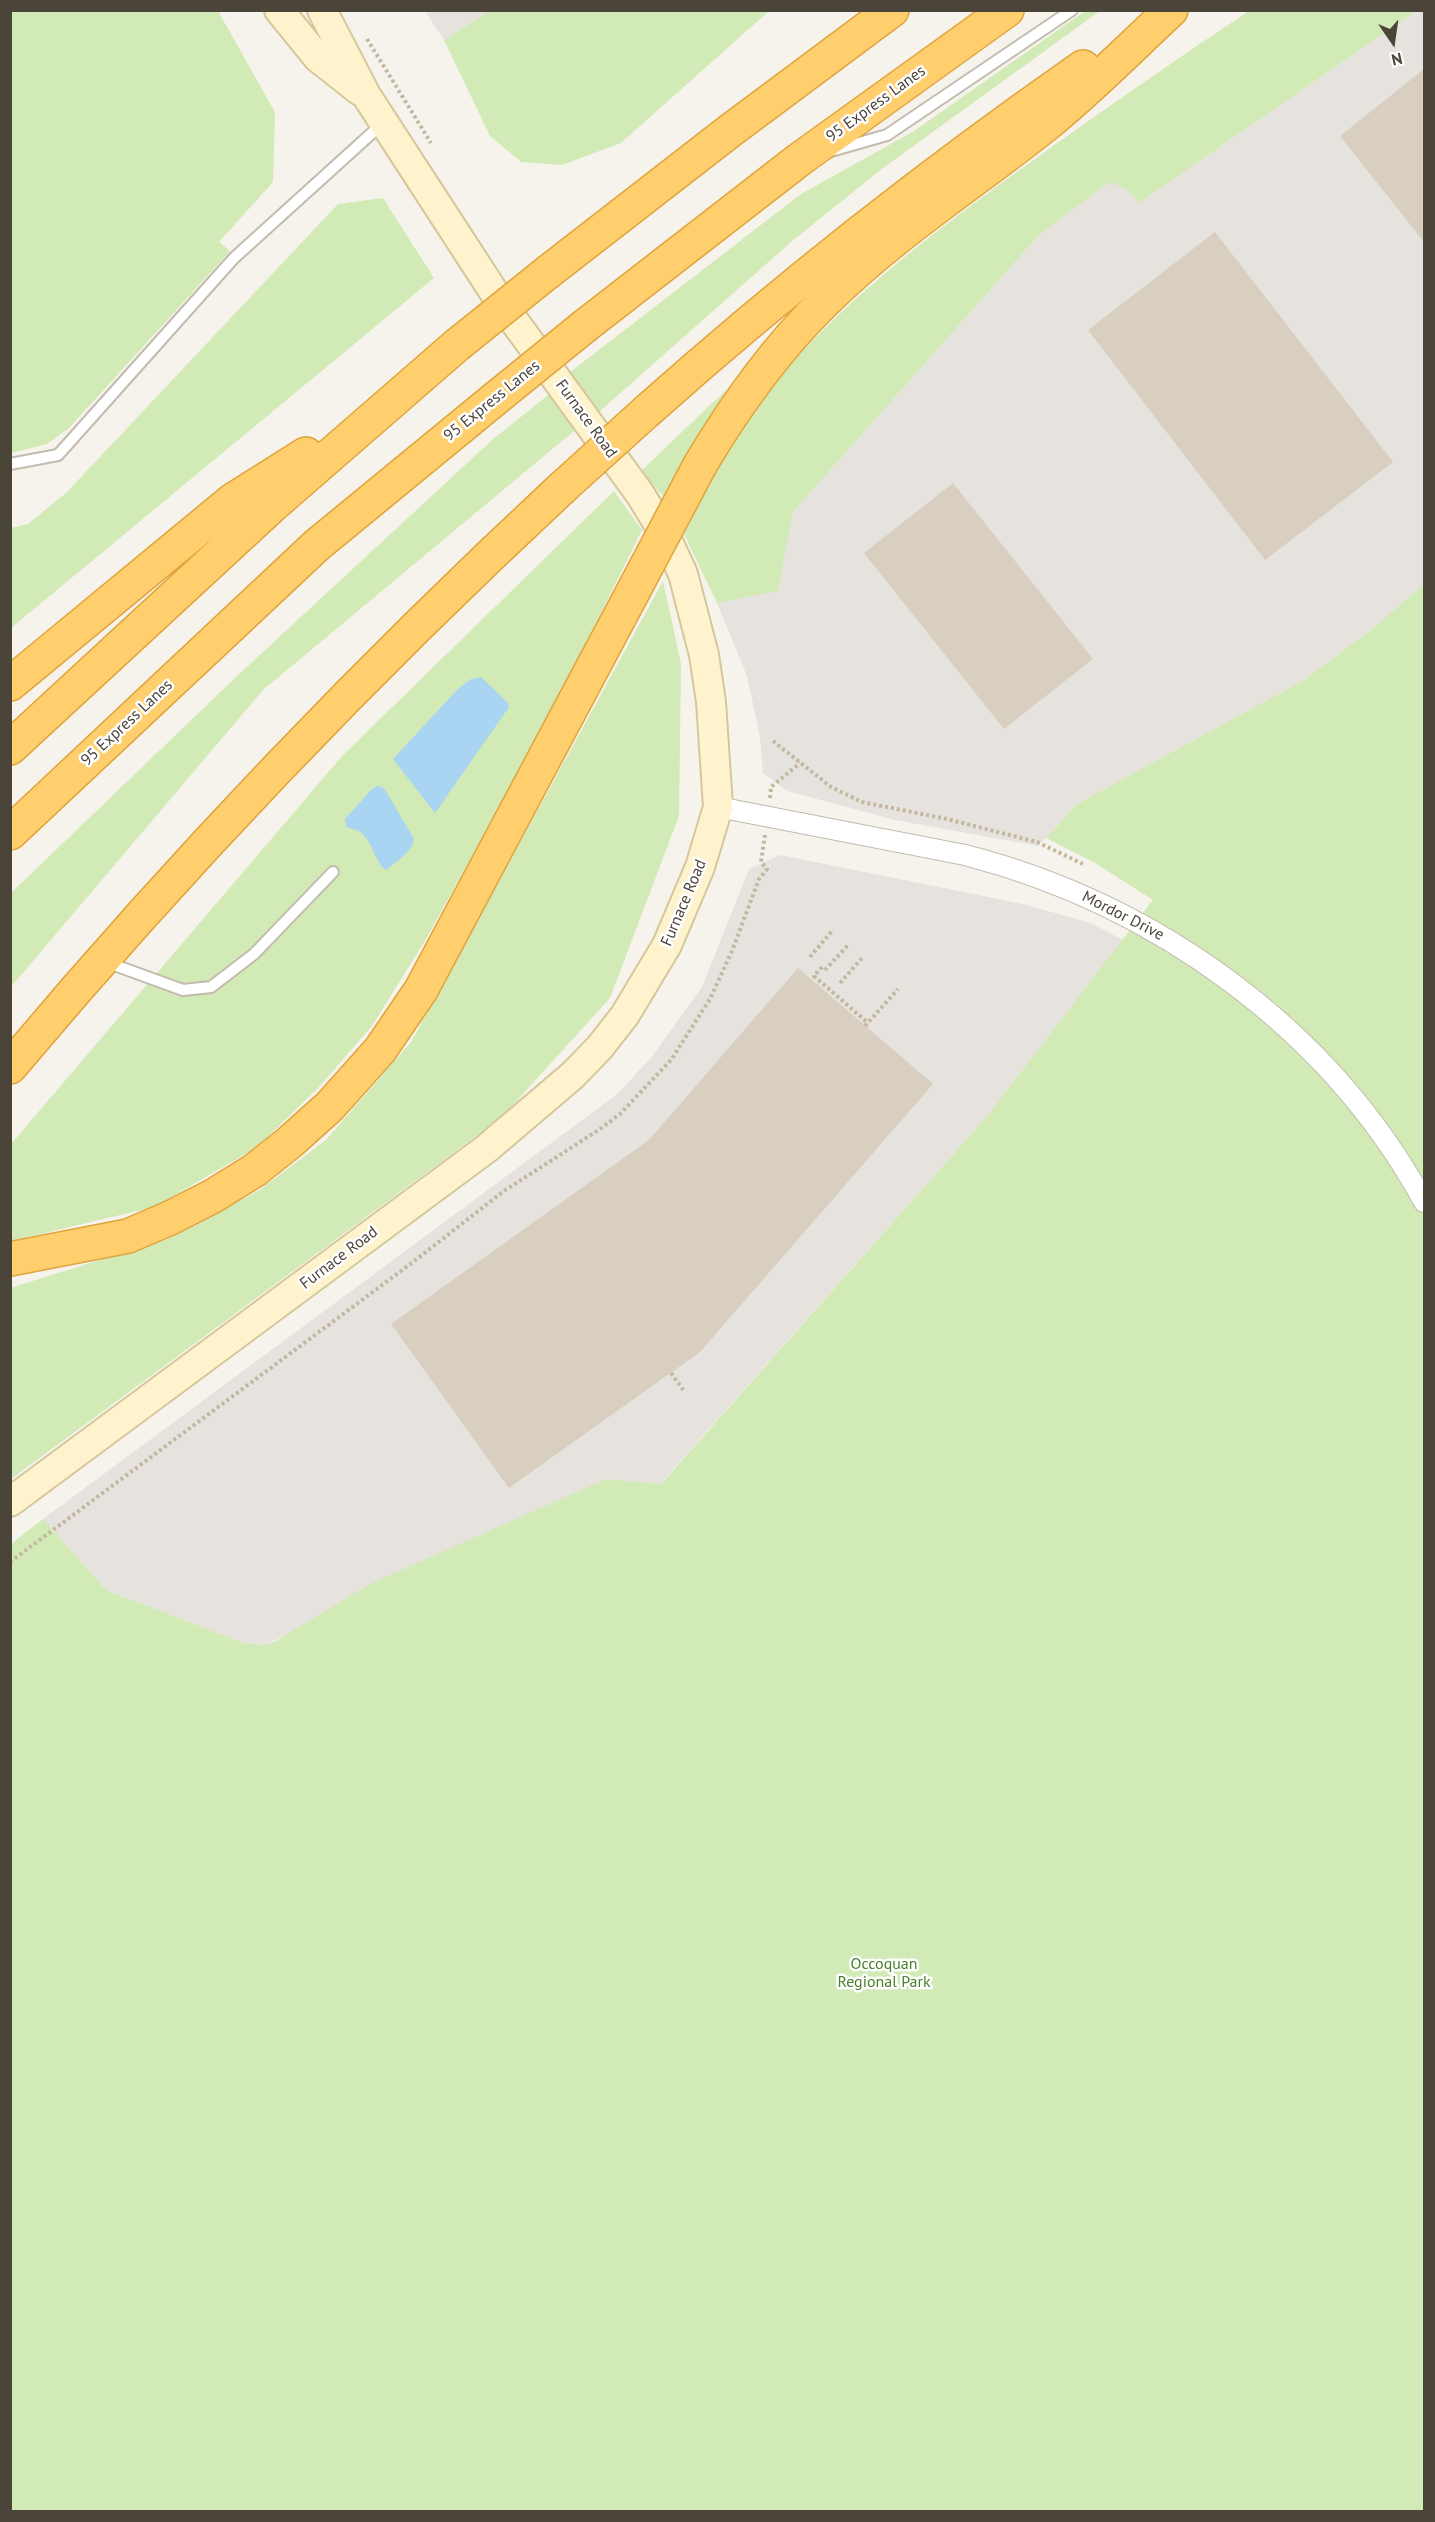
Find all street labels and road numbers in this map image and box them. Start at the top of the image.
street label: 95 Express Lanes [823,62,929,146]
street label: 95 Express Lanes [440,356,544,446]
street label: Furnace Road [551,376,621,462]
street label: 95 Express Lanes [77,676,177,770]
street label: Furnace Road [657,857,711,949]
street label: Mordor Drive [1079,887,1167,945]
street label: Furnace Road [296,1223,382,1293]

